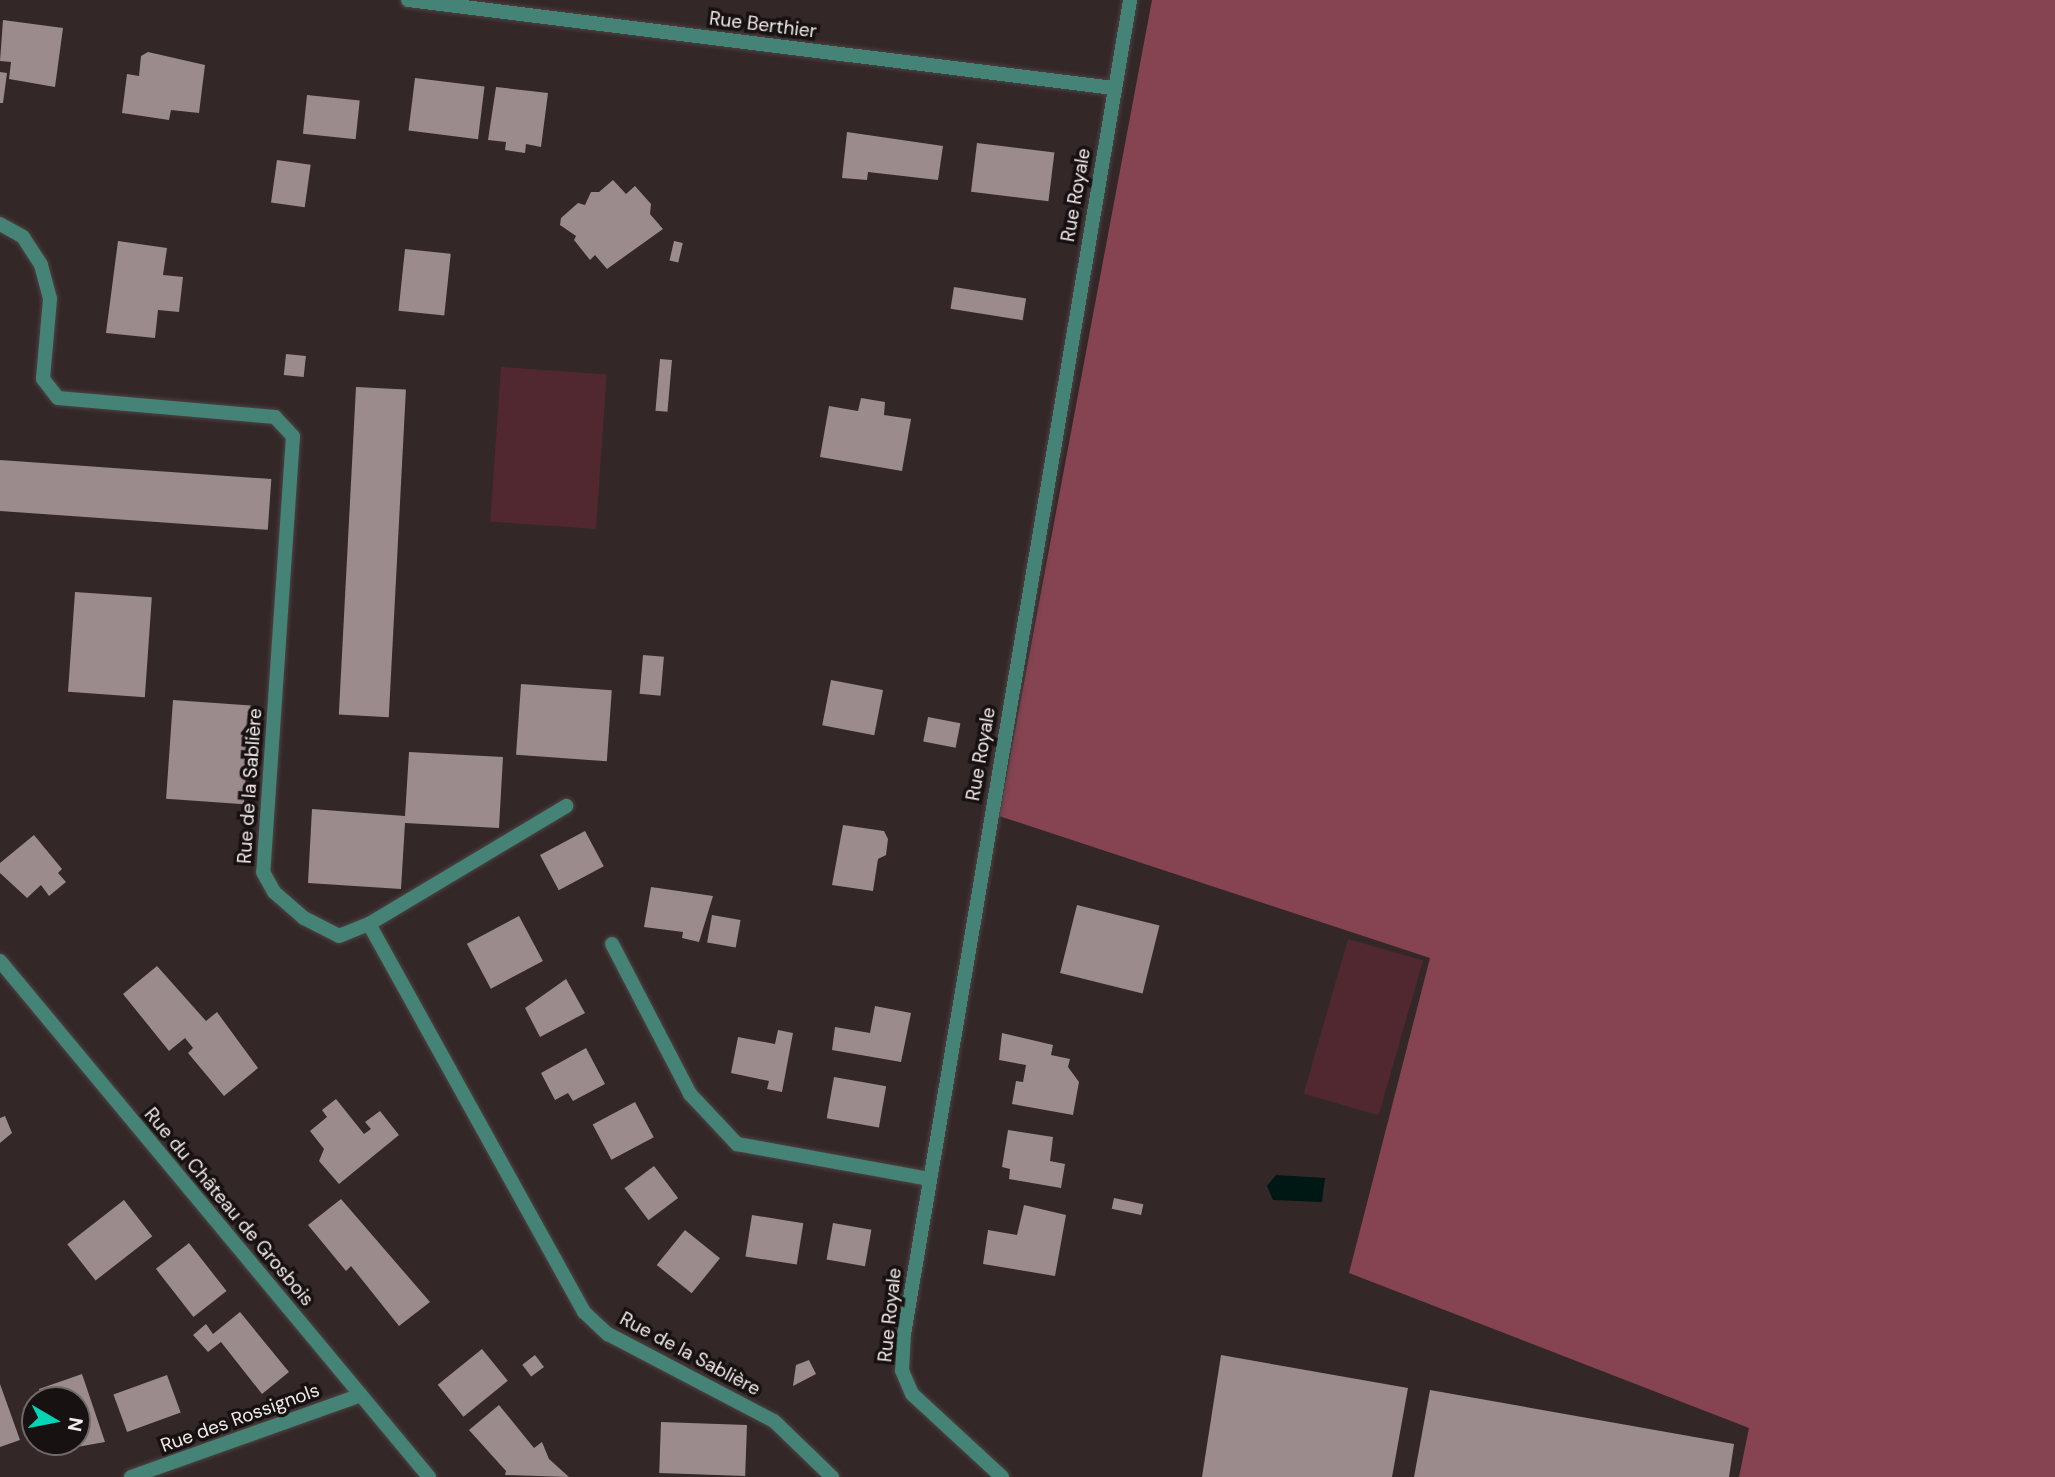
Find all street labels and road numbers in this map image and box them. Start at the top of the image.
street label: Rue Berthier [708,7,818,43]
street label: Rue Royale [1057,146,1095,244]
street label: Rue Royale [962,705,1000,803]
street label: Rue de la Sablière [233,708,267,864]
street label: Rue du Château de Grosbois [139,1103,319,1311]
street label: Rue Royale [874,1267,906,1363]
street label: Rue de la Sablière [616,1307,764,1401]
street label: Rue des Rossignols [157,1379,323,1457]

